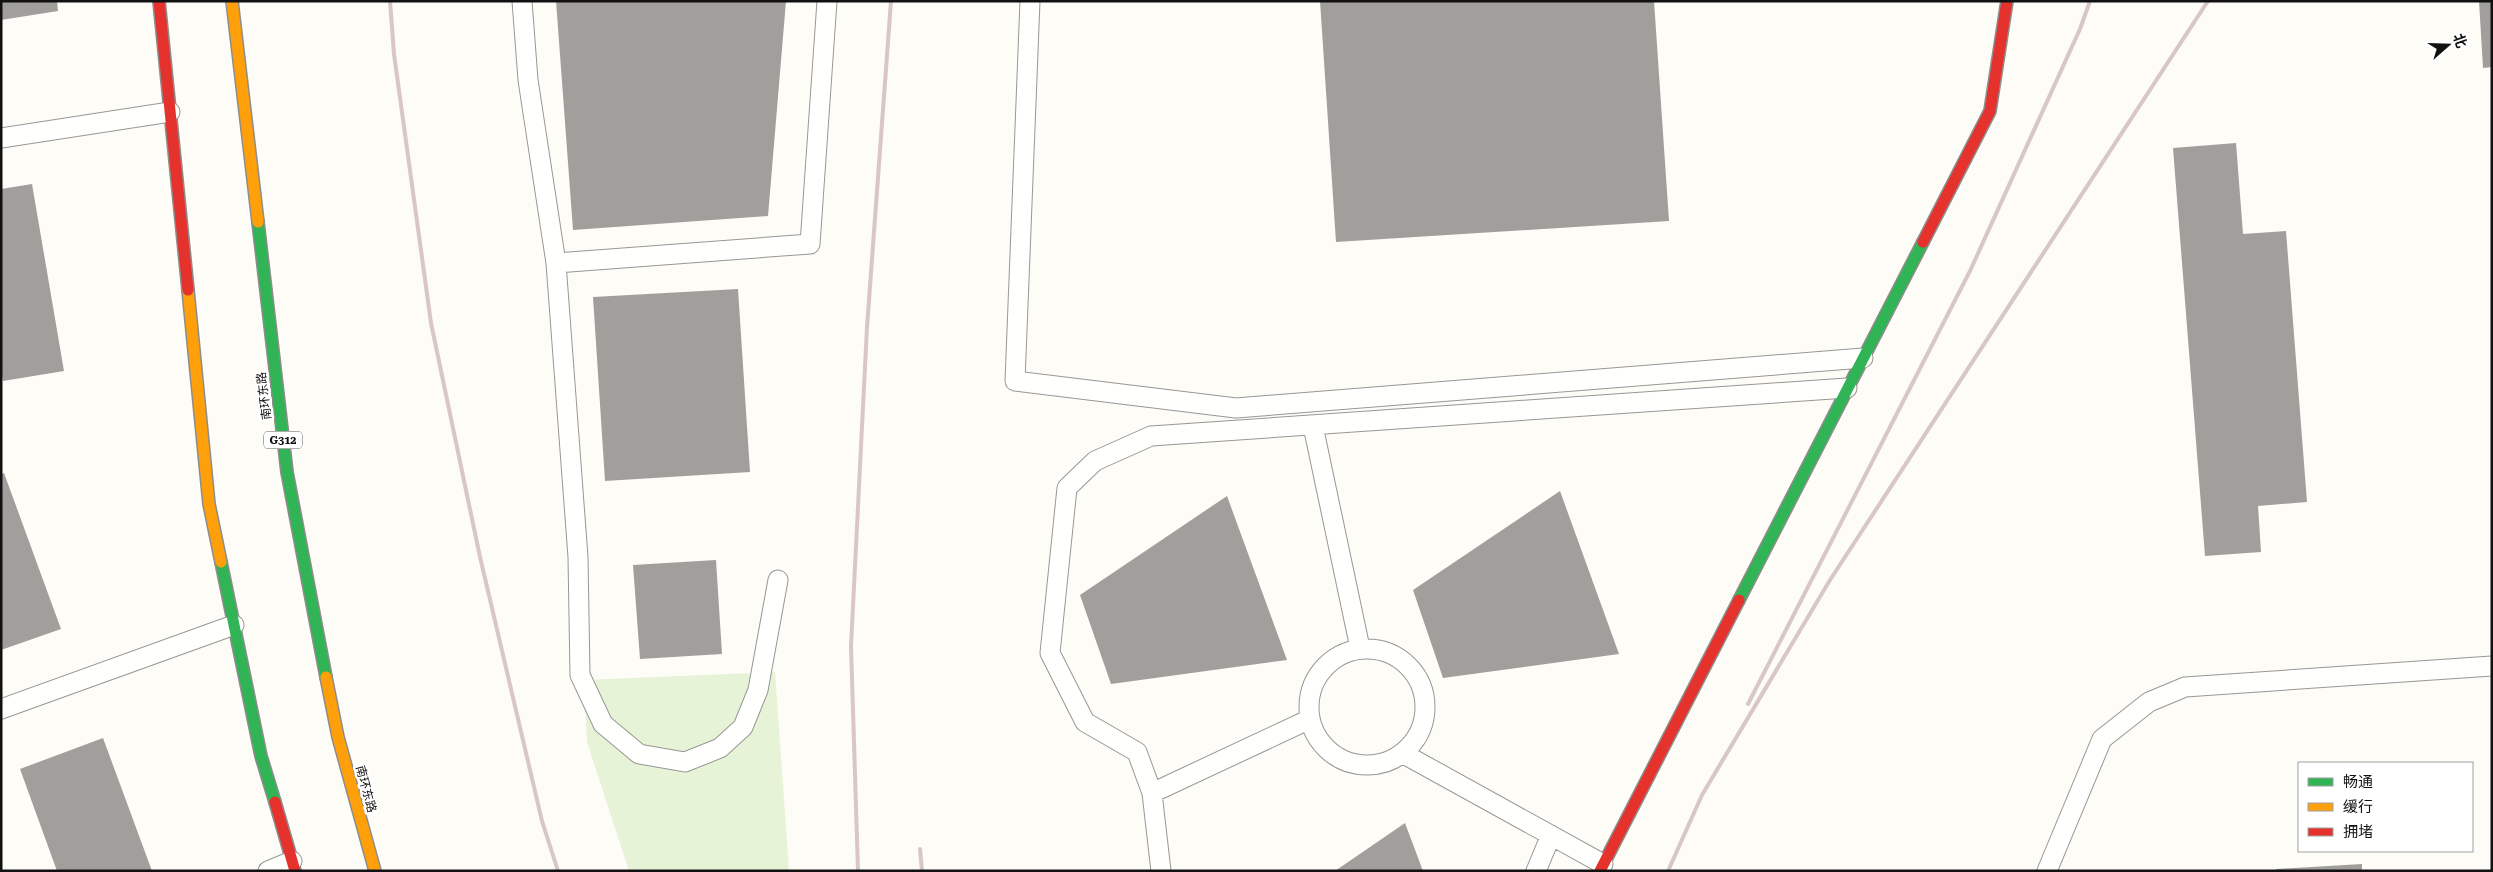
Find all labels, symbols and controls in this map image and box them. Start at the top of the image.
north arrow [2423,20,2473,70]
text: 北 [2450,31,2470,50]
street label: 南环东路 [254,371,274,421]
road number: G312 [264,432,302,448]
legend [2298,762,2473,852]
street label: 南环东路 [353,764,379,814]
text: 畅通 [2343,773,2373,791]
text: 缓行 [2343,798,2373,816]
text: 拥堵 [2343,823,2373,841]

